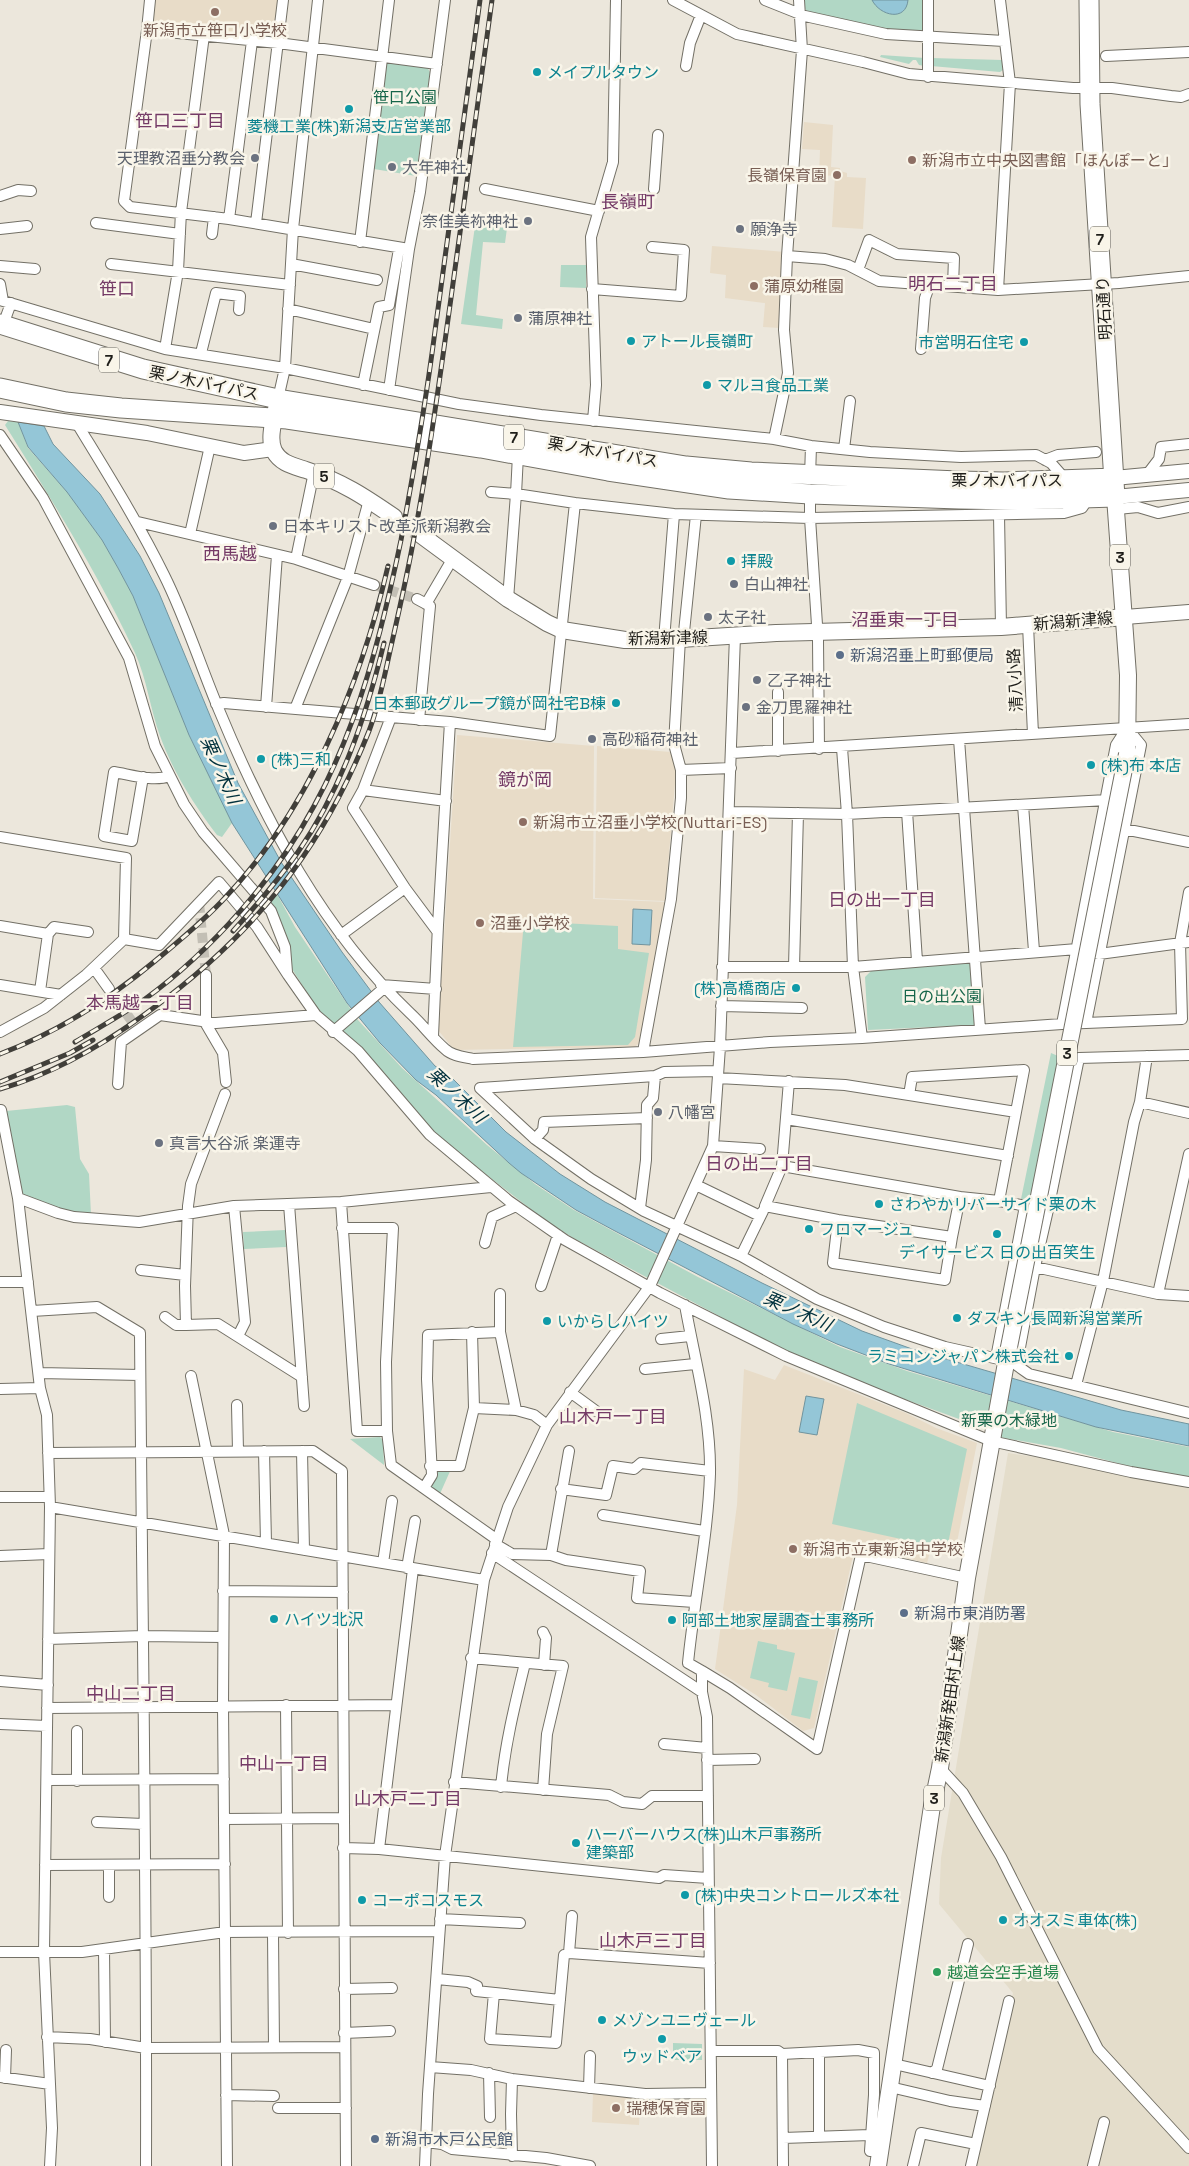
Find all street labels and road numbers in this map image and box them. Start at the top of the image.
road number: 7 [1090,226,1110,252]
street label: 明石通り [1092,275,1116,341]
road number: 7 [99,348,119,372]
street label: 栗ノ木バイパス [147,361,261,405]
road number: 7 [504,424,524,450]
street label: 栗ノ木バイパス [546,432,660,472]
road number: 5 [314,464,334,488]
street label: 栗ノ木バイパス [951,470,1063,491]
road number: 3 [1110,544,1130,570]
street label: 新潟新津線 [1032,607,1114,635]
street label: 新潟新津線 [628,627,708,649]
street label: 清八小路 [1003,647,1027,713]
road number: 3 [1057,1040,1077,1066]
street label: 新潟新発田村上線 [931,1634,969,1764]
road number: 3 [924,1786,944,1810]

